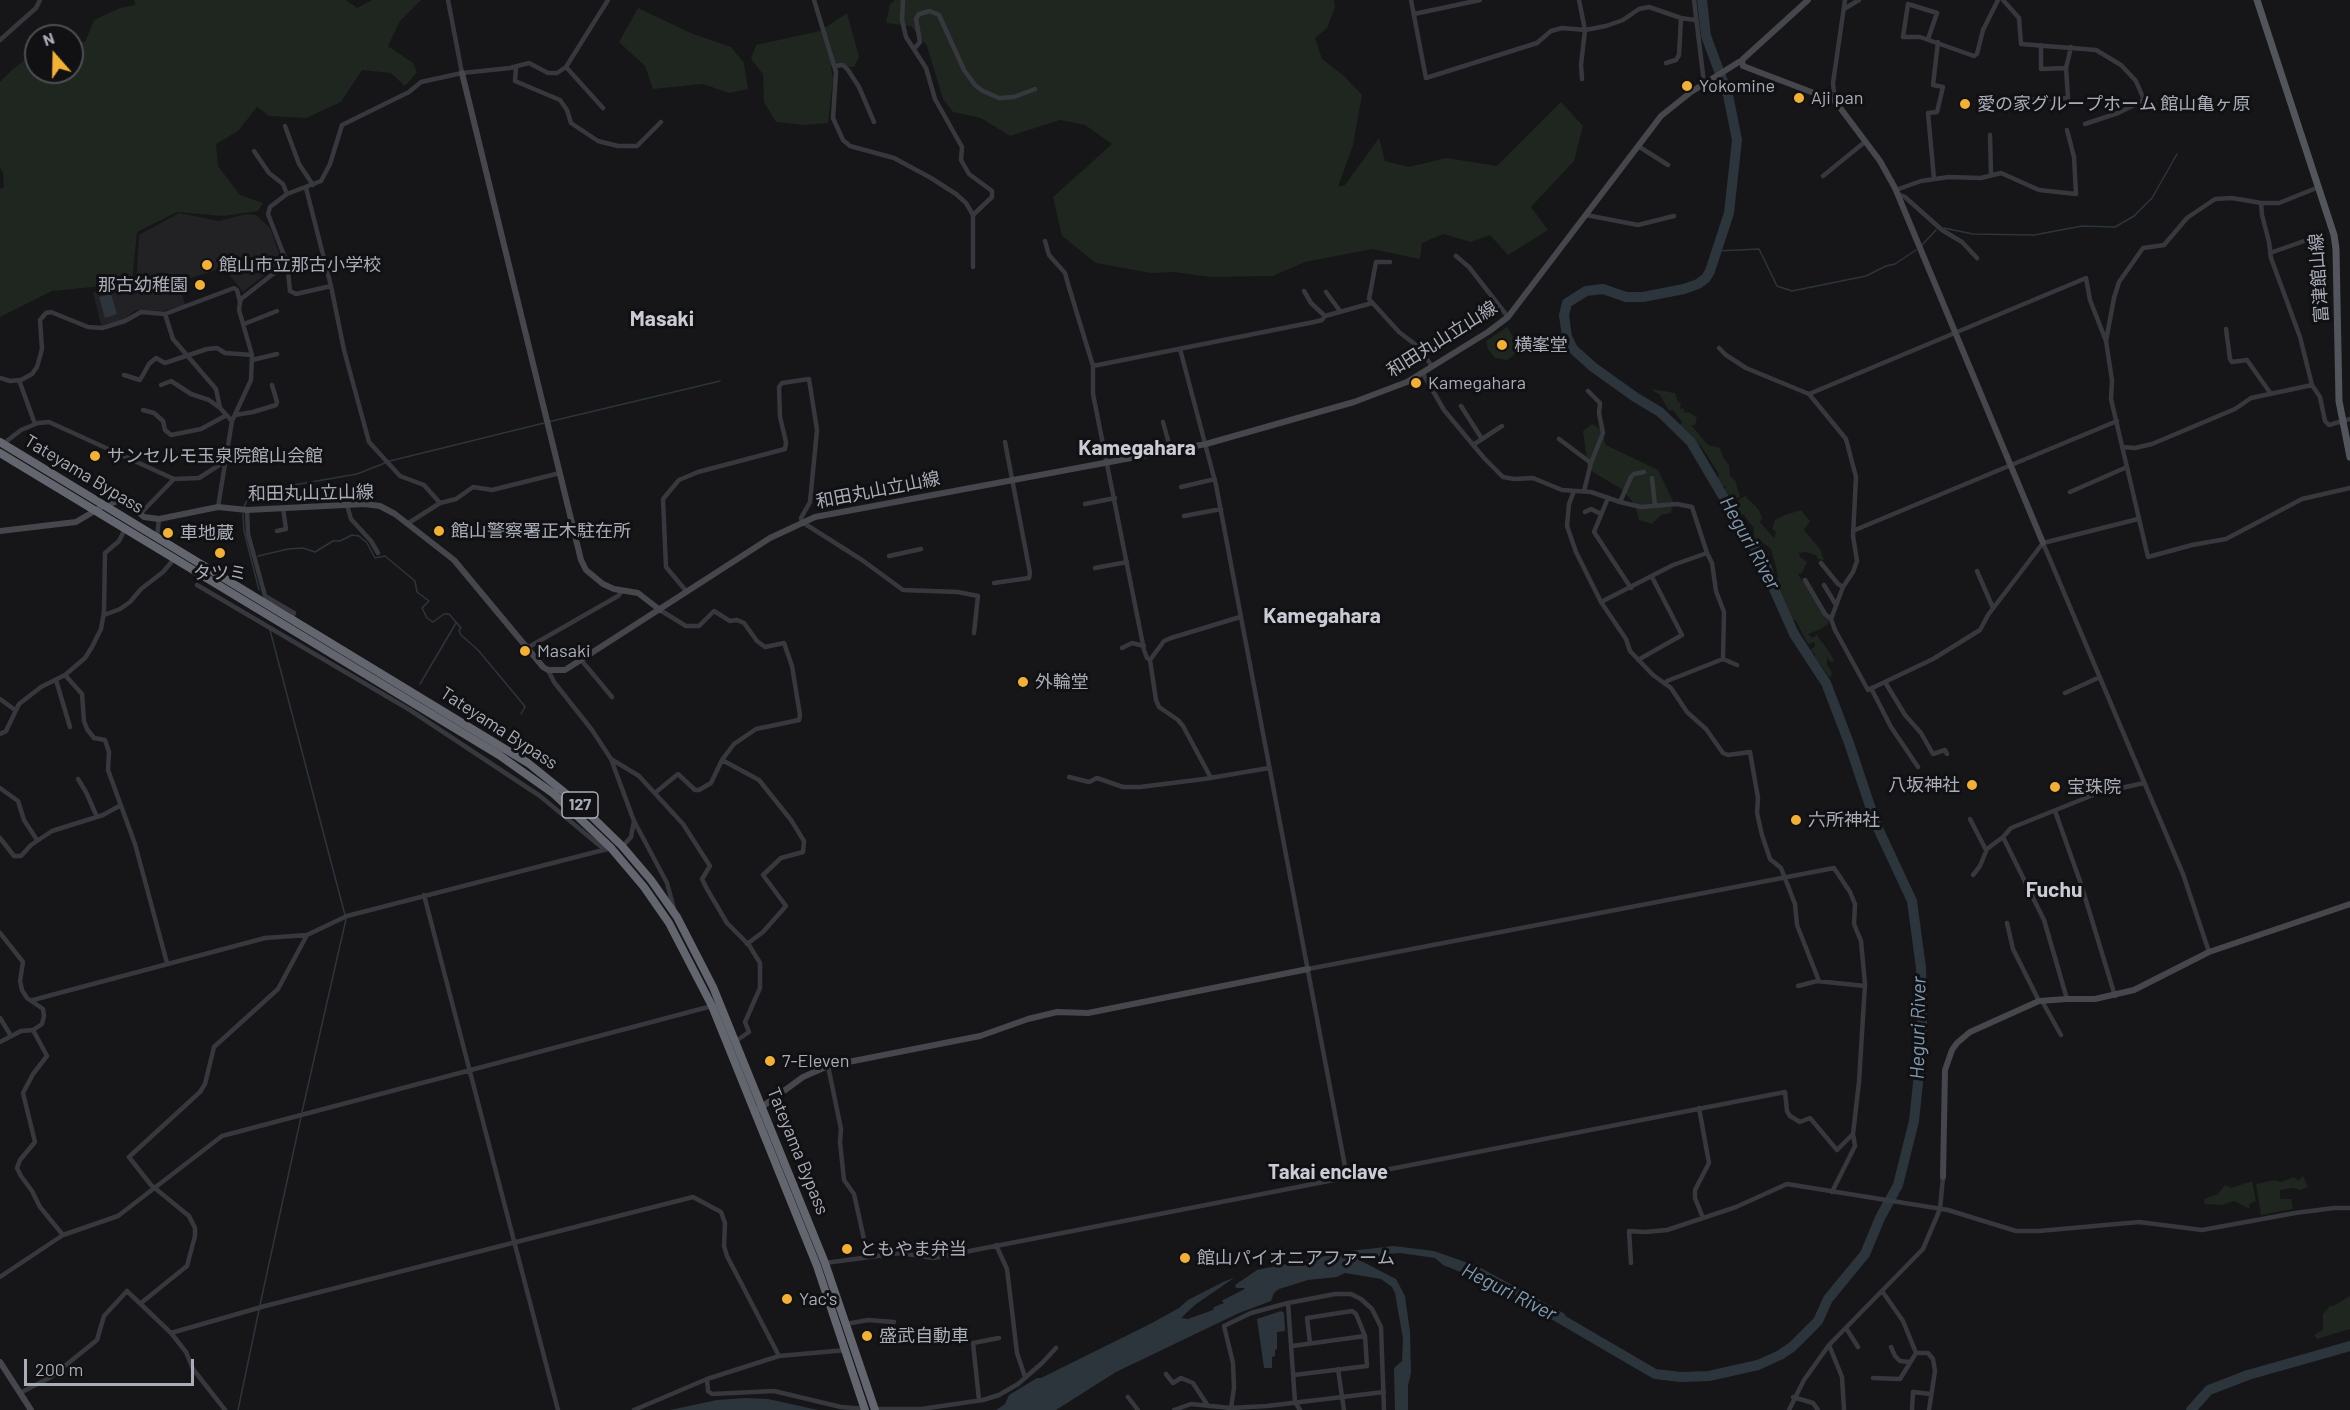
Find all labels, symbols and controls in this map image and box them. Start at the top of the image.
north arrow [24,24,84,84]
text: N [40,28,57,49]
place label: Yokomine [1699,75,1775,97]
marker: Yokomine [1680,79,1694,93]
place label: Aji pan [1811,87,1863,109]
marker: Aji pan [1792,91,1806,105]
place label: 愛の家グループホーム 館山亀ヶ原 [1977,93,2251,115]
marker: 愛の家グループホーム 館山亀ヶ原 [1958,97,1972,111]
street label: 富津館山線 [2305,232,2333,324]
place label: 館山市立那古小学校 [219,254,381,276]
marker: 館山市立那古小学校 [200,258,214,272]
place label: 那古幼稚園 [98,274,188,296]
marker: 那古幼稚園 [193,278,207,292]
street label: 和田丸山立山線 [1383,296,1501,382]
district label: Masaki [630,306,694,332]
place label: 横峯堂 [1514,334,1568,356]
marker: 横峯堂 [1495,338,1509,352]
place label: Kamegahara [1428,372,1526,394]
marker: Kamegahara [1409,376,1423,390]
street label: Tateyama Bypass [20,430,148,518]
district label: Kamegahara [1078,435,1196,461]
place label: サンセルモ玉泉院館山会館 [107,445,323,467]
marker: サンセルモ玉泉院館山会館 [88,449,102,463]
street label: 和田丸山立山線 [814,467,942,513]
street label: 和田丸山立山線 [248,481,374,505]
water label: Heguri River [1715,492,1785,594]
place label: 館山警察署正木駐在所 [451,520,631,542]
place label: 車地蔵 [180,522,234,544]
marker: 館山警察署正木駐在所 [432,524,446,538]
marker: 車地蔵 [161,526,175,540]
marker: タツミ [213,546,227,560]
place label: タツミ [193,562,247,584]
district label: Kamegahara [1263,603,1381,629]
place label: Masaki [537,640,591,662]
marker: Masaki [518,644,532,658]
place label: 外輪堂 [1035,671,1089,693]
marker: 外輪堂 [1016,675,1030,689]
street label: Tateyama Bypass [436,682,562,774]
place label: 八坂神社 [1888,774,1960,796]
place label: 宝珠院 [2067,776,2121,798]
marker: 八坂神社 [1965,778,1979,792]
marker: 宝珠院 [2048,780,2062,794]
road number: 127 [562,792,598,818]
place label: 六所神社 [1808,809,1880,831]
marker: 六所神社 [1789,813,1803,827]
district label: Fuchu [2026,877,2082,903]
water label: Heguri River [1905,976,1931,1080]
place label: 7-Eleven [782,1050,850,1072]
marker: 7-Eleven [763,1054,777,1068]
street label: Tateyama Bypass [763,1084,833,1218]
district label: Takai enclave [1268,1160,1388,1184]
place label: ともやま弁当 [859,1238,967,1260]
marker: ともやま弁当 [840,1242,854,1256]
place label: 館山パイオニアファーム [1197,1247,1395,1269]
marker: 館山パイオニアファーム [1178,1251,1192,1265]
water label: Heguri River [1458,1258,1560,1326]
place label: Yac's [799,1288,837,1310]
marker: Yac's [780,1292,794,1306]
place label: 盛武自動車 [879,1325,969,1347]
marker: 盛武自動車 [860,1329,874,1343]
scale bar [27,1347,196,1385]
text: 200 m [35,1358,83,1380]

